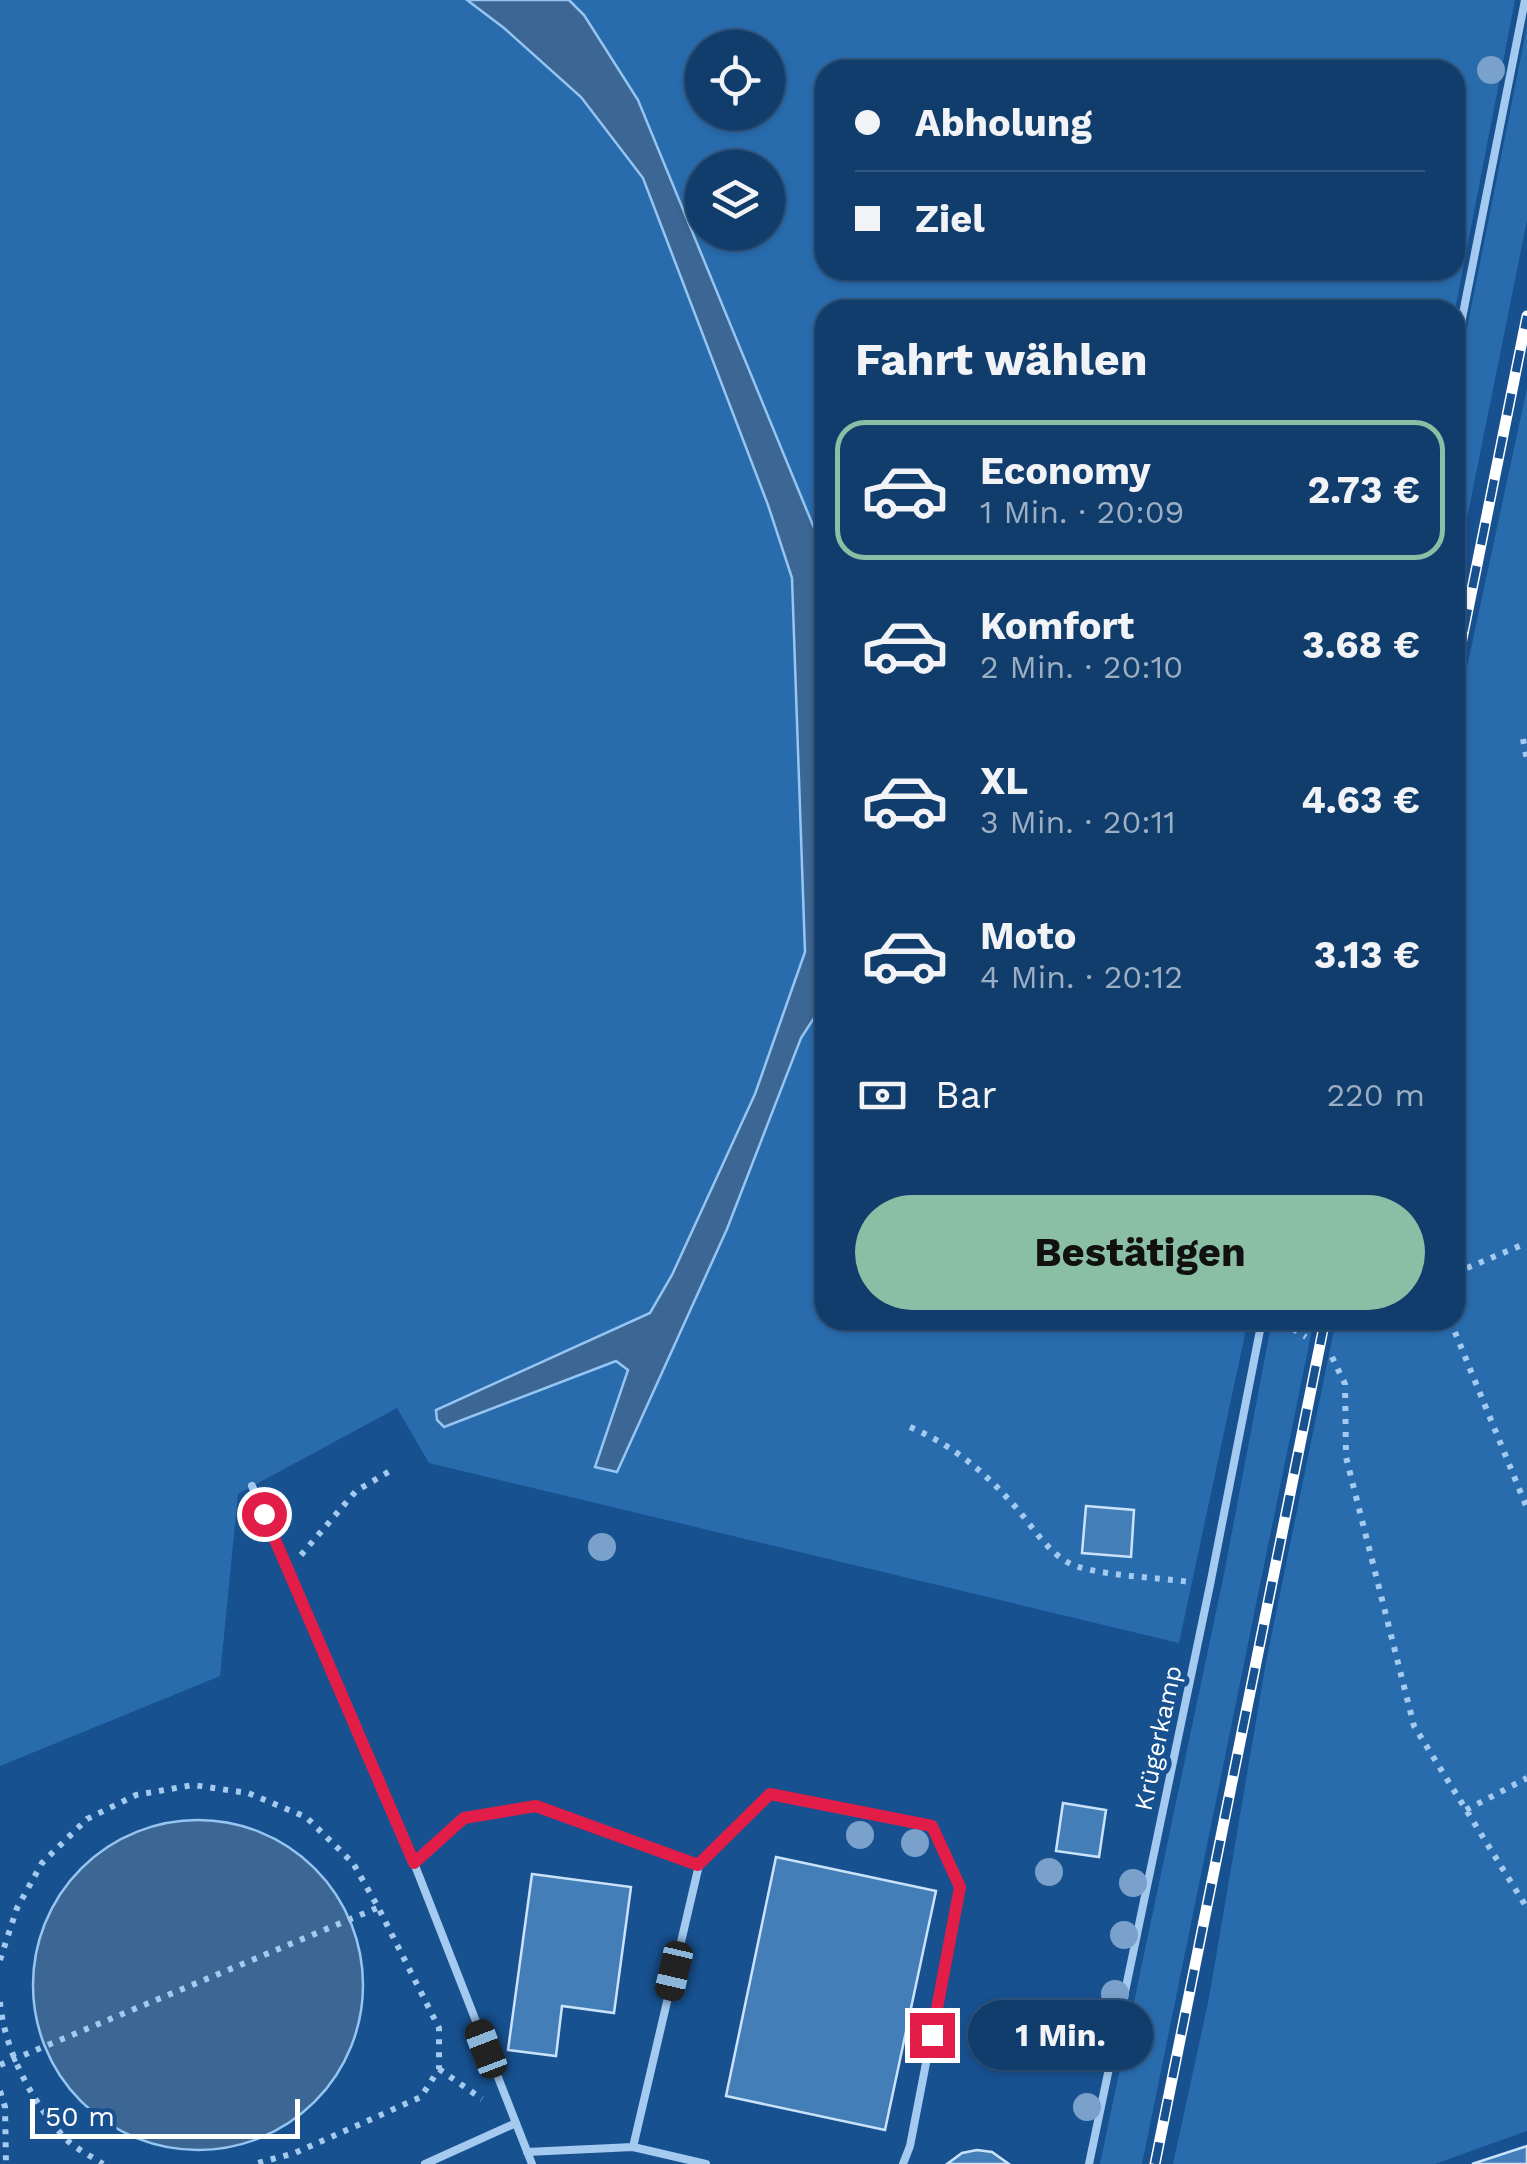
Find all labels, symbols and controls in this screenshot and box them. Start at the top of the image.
map controls [685,30,785,250]
button: locate [685,30,785,130]
text: Abholung [915,101,1092,145]
button: layers [685,150,785,250]
text: Ziel [915,197,985,241]
text: Fahrt wählen [855,333,1148,386]
icon: car [860,445,950,535]
text: Economy [980,449,1151,493]
text: 2.73 € [1307,468,1420,512]
text: 1 Min. · 20:09 [980,493,1184,531]
icon: car [860,600,950,690]
text: Komfort [980,604,1134,648]
text: 3.68 € [1302,623,1420,667]
text: 2 Min. · 20:10 [980,648,1183,686]
icon: car [860,755,950,845]
text: XL [980,759,1028,803]
text: 4.63 € [1301,778,1420,822]
text: 3 Min. · 20:11 [980,803,1176,841]
icon: car [860,910,950,1000]
text: Moto [980,914,1076,958]
text: 3.13 € [1314,933,1420,977]
text: 4 Min. · 20:12 [980,958,1183,996]
icon: cash [855,1068,910,1123]
text: Bar [935,1073,997,1117]
text: 220 m [1326,1076,1425,1114]
button: Bestätigen [855,1195,1425,1310]
route start [242,1492,287,1537]
street label: Krügerkamp [1128,1663,1188,1813]
car [653,1938,695,2004]
callout: 1 Min. [967,2000,1152,2070]
route end [910,2013,955,2058]
car [461,2016,511,2082]
text: 1 Min. [1015,2016,1106,2054]
scale bar [30,2094,300,2138]
text: 50 m [45,2100,115,2133]

